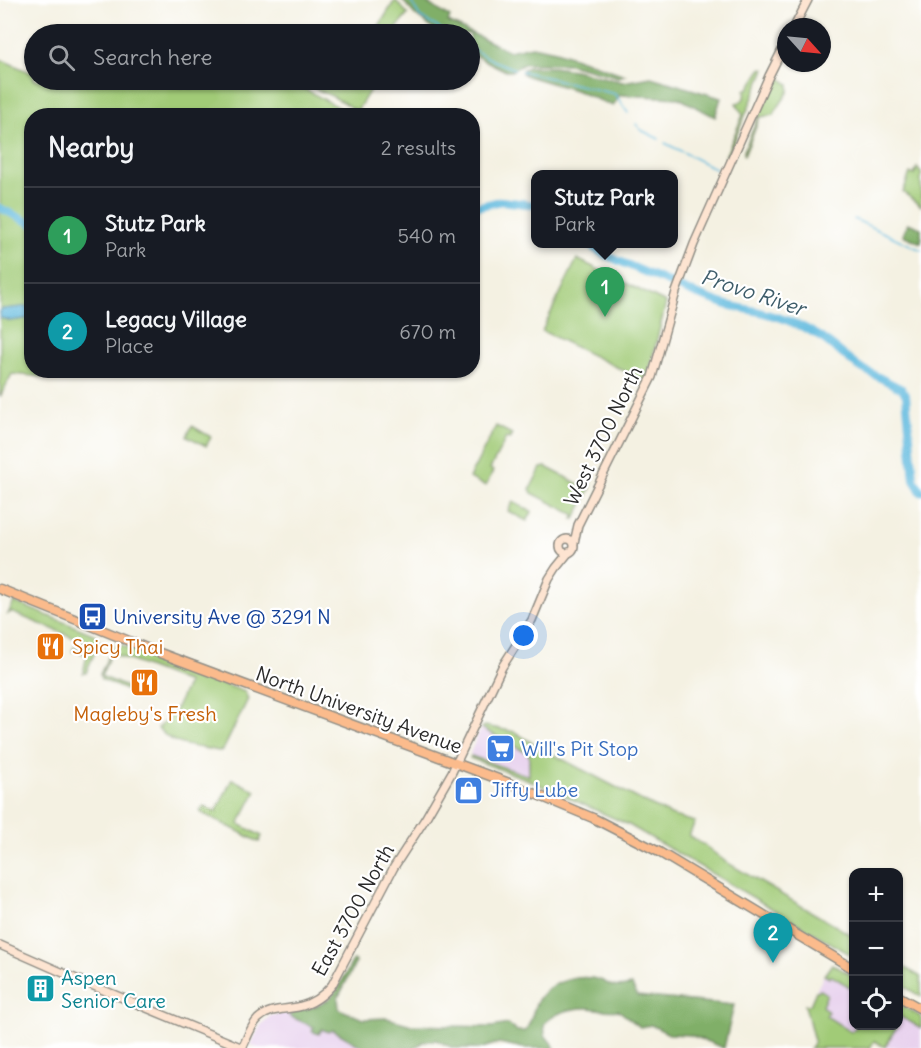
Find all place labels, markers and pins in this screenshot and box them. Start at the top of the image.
pin: 1 [586,268,624,317]
bus stop icon: University Ave @ 3291 N [76,601,108,633]
place label: University Ave @ 3291 N [113,604,331,629]
restaurant icon: Spicy Thai [35,631,67,663]
place label: Spicy Thai [72,634,163,659]
restaurant icon: Magleby's Fresh [129,667,161,699]
place label: Magleby's Fresh [73,701,217,726]
supermarket icon: Will's Pit Stop [484,733,516,765]
place label: Will's Pit Stop [521,736,638,761]
shop icon: Jiffy Lube [453,774,485,806]
place label: Jiffy Lube [490,777,578,802]
pin: 2 [754,914,792,963]
place label: Aspen Senior Care [61,965,166,1013]
building icon: Aspen Senior Care [24,973,56,1005]

